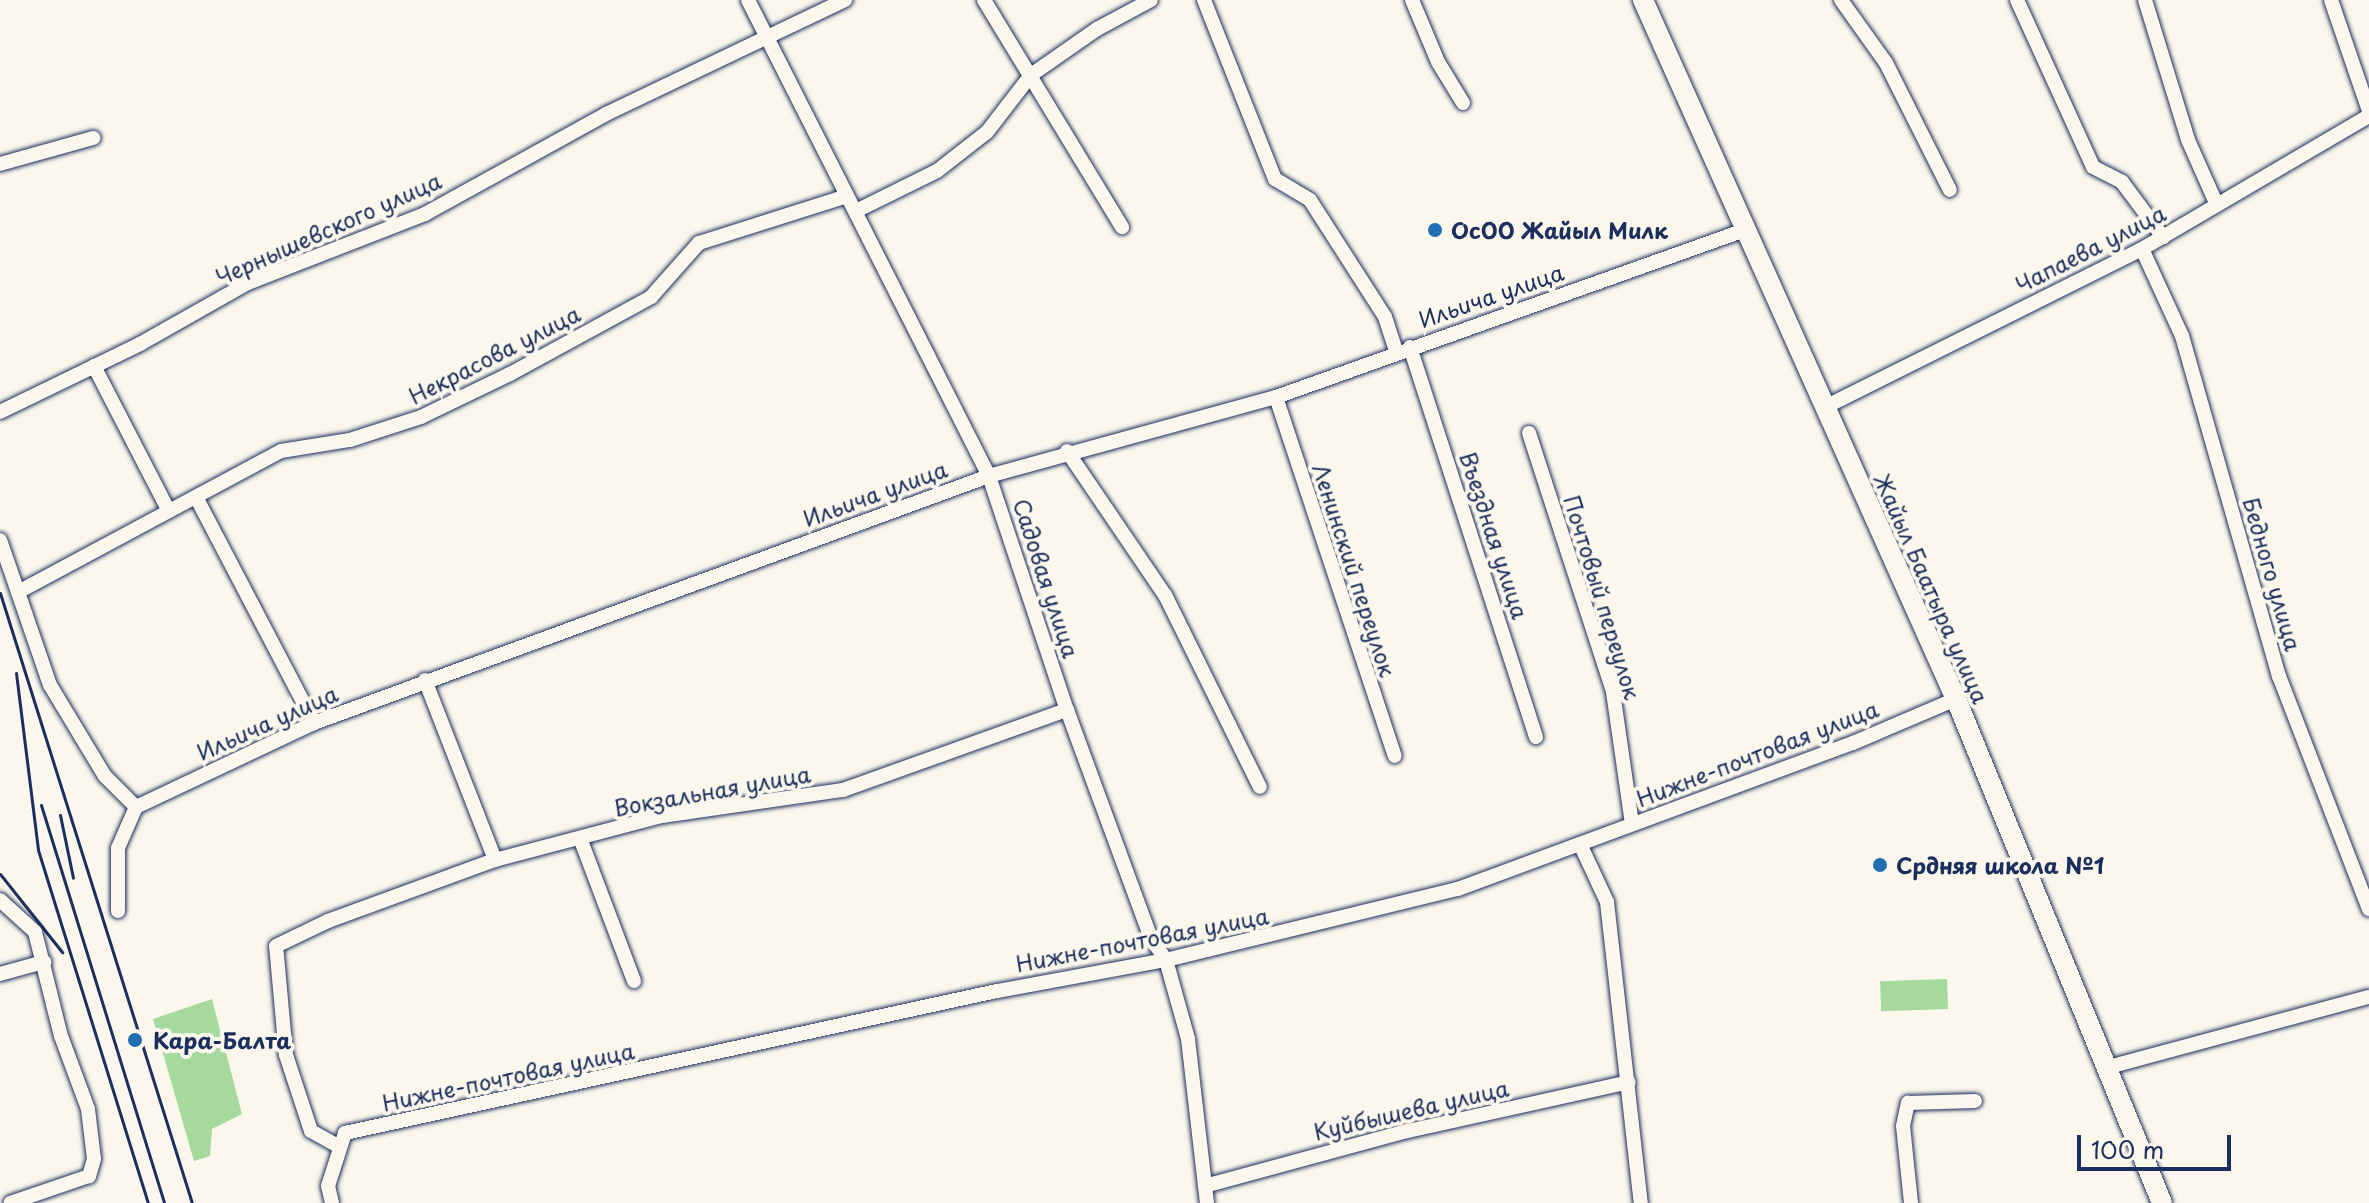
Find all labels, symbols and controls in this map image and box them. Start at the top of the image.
street label: Чернышевского улица [211,166,445,290]
street label: Чапаева улица [2010,198,2170,298]
place label: ОсОО Жайыл Милк [1451,217,1671,243]
marker: ОсОО Жайыл Милк [1426,221,1444,239]
street label: Ильича улица [1415,258,1567,332]
street label: Некрасова улица [404,299,584,409]
street label: Въездная улица [1455,447,1535,623]
street label: Ильича улица [799,455,951,531]
street label: Ленинский переулок [1308,460,1402,680]
street label: Жайыл Баатыра улица [1869,468,1995,708]
street label: Почтовый переулок [1559,492,1647,702]
street label: Бедного улица [2238,494,2308,654]
street label: Садовая улица [1009,495,1085,661]
street label: Ильича улица [192,679,342,765]
street label: Нижне-почтовая улица [1632,695,1882,811]
street label: Вокзальная улица [611,760,813,820]
place label: Срдняя школа №1 [1896,852,2106,878]
marker: Срдняя школа №1 [1871,856,1889,874]
street label: Нижне-почтовая улица [1013,902,1271,976]
place label: Кара-Балта [153,1027,291,1053]
marker: Кара-Балта [124,1029,146,1051]
street label: Нижне-почтовая улица [379,1036,637,1116]
street label: Куйбышева улица [1311,1074,1511,1144]
scale bar [2081,1119,2235,1169]
text: 100 m [2091,1131,2164,1167]

